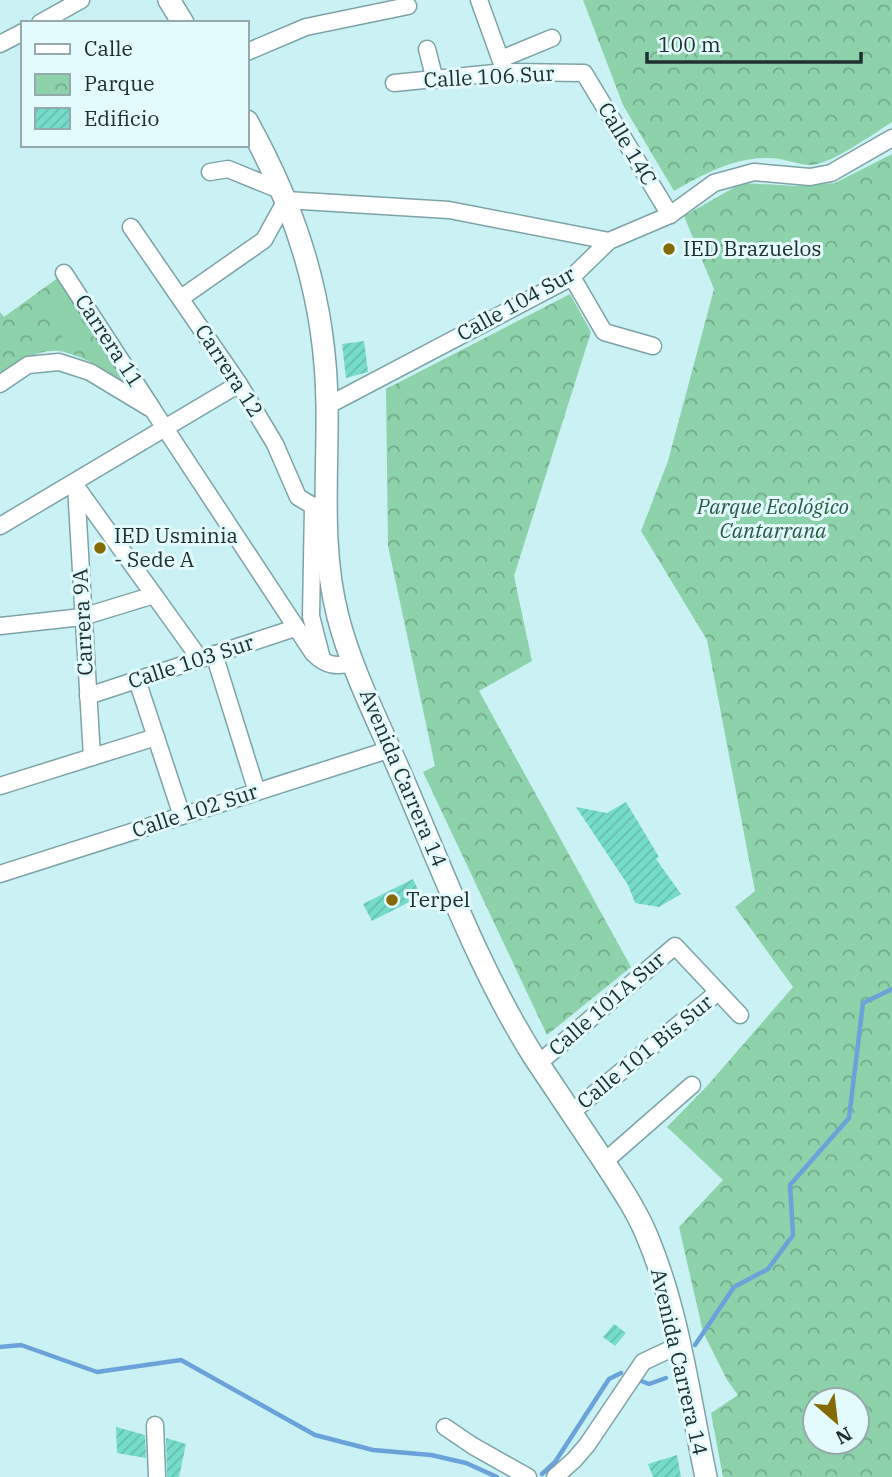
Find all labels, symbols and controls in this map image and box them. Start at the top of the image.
legend [21,21,248,147]
scale bar [647,21,860,65]
text: 100 m [658,30,721,58]
text: Calle [84,34,133,62]
street label: Calle 106 Sur [423,59,556,93]
text: Parque [84,69,154,97]
street label: Calle 14C [592,97,664,190]
text: Edificio [84,104,159,132]
place label: IED Brazuelos [683,234,822,262]
marker: IED Brazuelos [661,241,677,257]
street label: Calle 104 Sur [451,259,580,347]
street label: Carrera 11 [69,289,150,392]
street label: Carrera 12 [189,319,270,422]
park label: Parque Ecológico Cantarrana [696,492,849,544]
place label: IED Usminia - Sede A [114,521,238,573]
marker: IED Usminia - Sede A [92,540,108,556]
street label: Carrera 9A [65,567,99,676]
street label: Calle 103 Sur [124,627,258,695]
street label: Avenida Carrera 14 [354,684,454,871]
street label: Calle 102 Sur [128,776,262,844]
place label: Terpel [406,885,470,913]
marker: Terpel [384,892,400,908]
street label: Calle 101A Sur [542,945,671,1061]
street label: Calle 101 Bis Sur [571,987,719,1115]
street label: Avenida Carrera 14 [645,1266,715,1458]
north arrow [801,1386,871,1456]
text: N [832,1422,856,1450]

